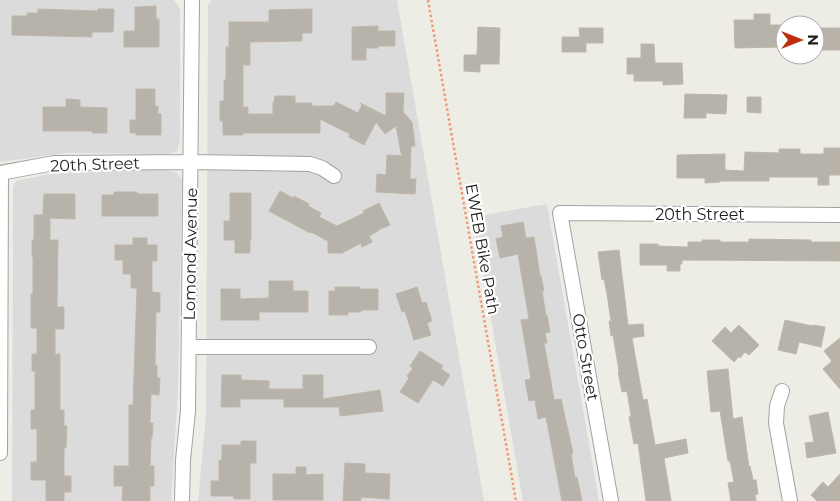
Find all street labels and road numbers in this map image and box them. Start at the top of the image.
street label: 20th Street [50,153,141,176]
street label: EWEB Bike Path [462,182,503,316]
street label: Lomond Avenue [180,188,201,320]
street label: 20th Street [655,205,745,224]
street label: Otto Street [568,312,603,403]

